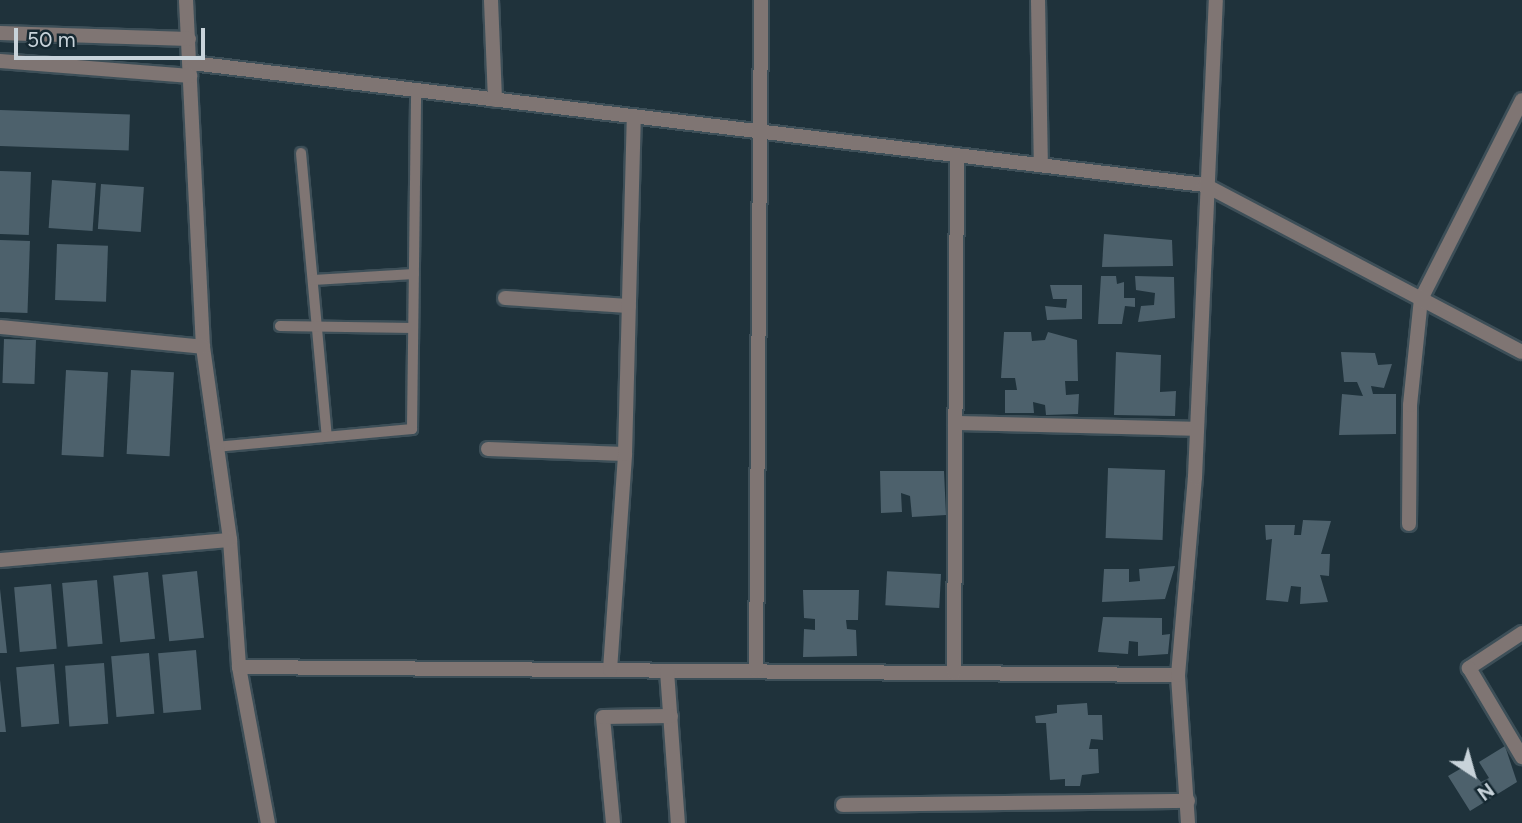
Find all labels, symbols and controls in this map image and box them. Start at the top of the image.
scale bar [18,14,208,58]
text: 50 m [27,27,76,52]
north arrow [1438,739,1508,809]
text: N [1473,778,1498,805]

